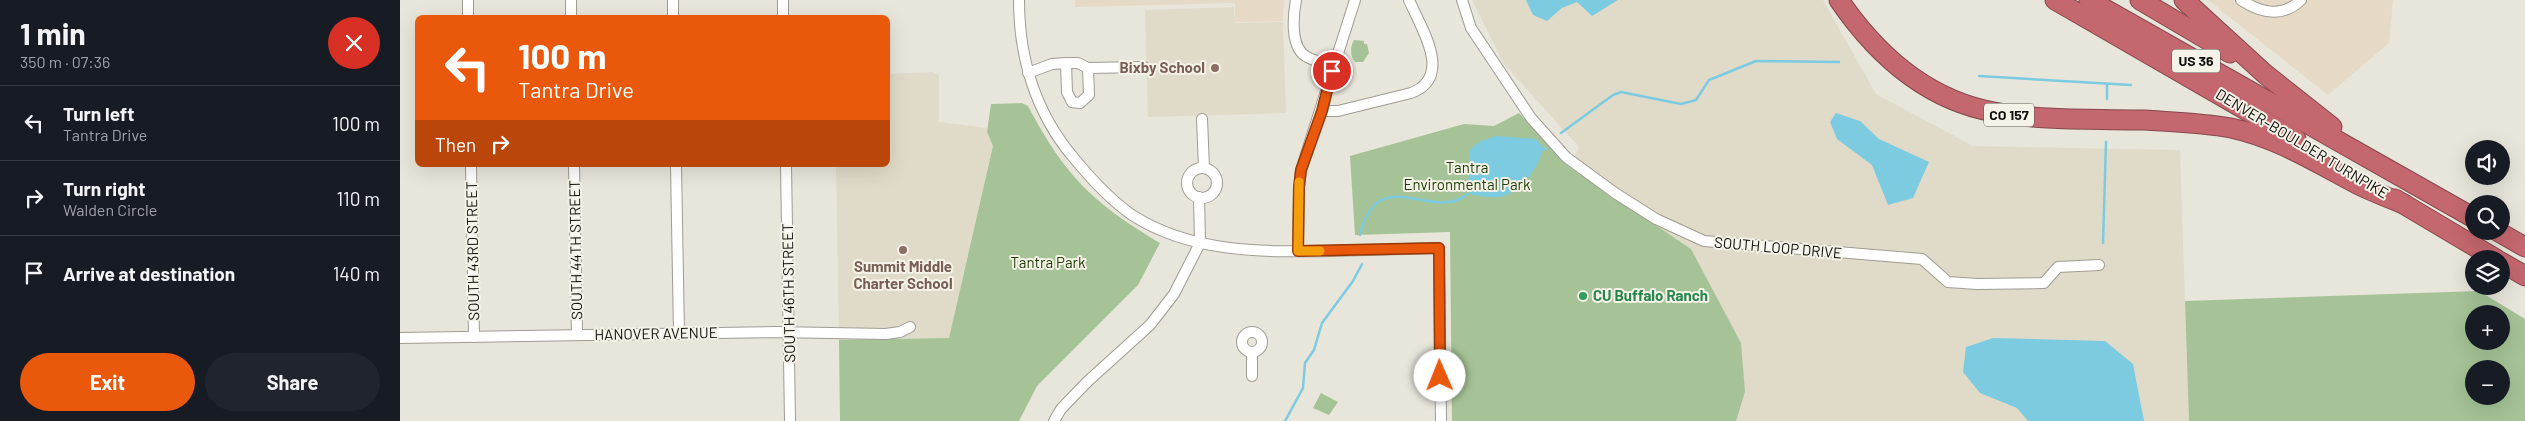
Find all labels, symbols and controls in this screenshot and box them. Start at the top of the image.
text: 1 min [20,15,86,51]
button: close [328,17,380,69]
text: 100 m [518,34,607,76]
icon: left [435,35,500,100]
road number: US 36 [2172,49,2220,72]
pin [1311,50,1353,92]
text: 350 m · 07:36 [20,52,110,71]
icon: arrive [1318,57,1346,85]
place label: Bixby School [1120,58,1205,76]
marker: Bixby School [1209,62,1221,74]
text: Tantra Drive [518,76,634,102]
street label: DENVER–BOULDER TURNPIKE [2213,84,2392,202]
text: Turn left [63,102,134,125]
road number: CO 157 [1984,104,2034,126]
icon: left [20,109,48,137]
text: 100 m [332,112,380,135]
text: Tantra Drive [63,125,147,144]
icon: right [486,130,514,158]
text: Then [435,133,476,156]
map controls [2465,140,2510,405]
button: sound [2465,140,2510,185]
park label: Tantra Environmental Park [1403,158,1531,193]
text: Turn right [63,177,145,200]
street label: SOUTH 44TH STREET [565,180,585,320]
street label: SOUTH 43RD STREET [462,181,482,321]
icon: right [20,184,48,212]
text: 110 m [336,187,380,210]
button: search [2465,195,2510,240]
text: Walden Circle [63,200,157,219]
street label: SOUTH 46TH STREET [778,223,798,363]
street label: SOUTH LOOP DRIVE [1713,232,1843,262]
marker: Summit Middle Charter School [897,244,909,256]
button: layers [2465,250,2510,295]
park label: Tantra Park [1010,253,1086,271]
place label: Summit Middle Charter School [853,257,953,292]
icon: arrive [20,259,48,287]
text: Arrive at destination [63,262,235,285]
text: 140 m [333,262,380,285]
place label: CU Buffalo Ranch [1593,286,1708,304]
marker: CU Buffalo Ranch [1577,290,1589,302]
button: + [2465,305,2510,350]
street label: HANOVER AVENUE [594,323,718,343]
position arrow [1413,349,1465,401]
button: Exit [20,353,195,411]
button: Share [205,353,380,411]
button: − [2465,360,2510,405]

